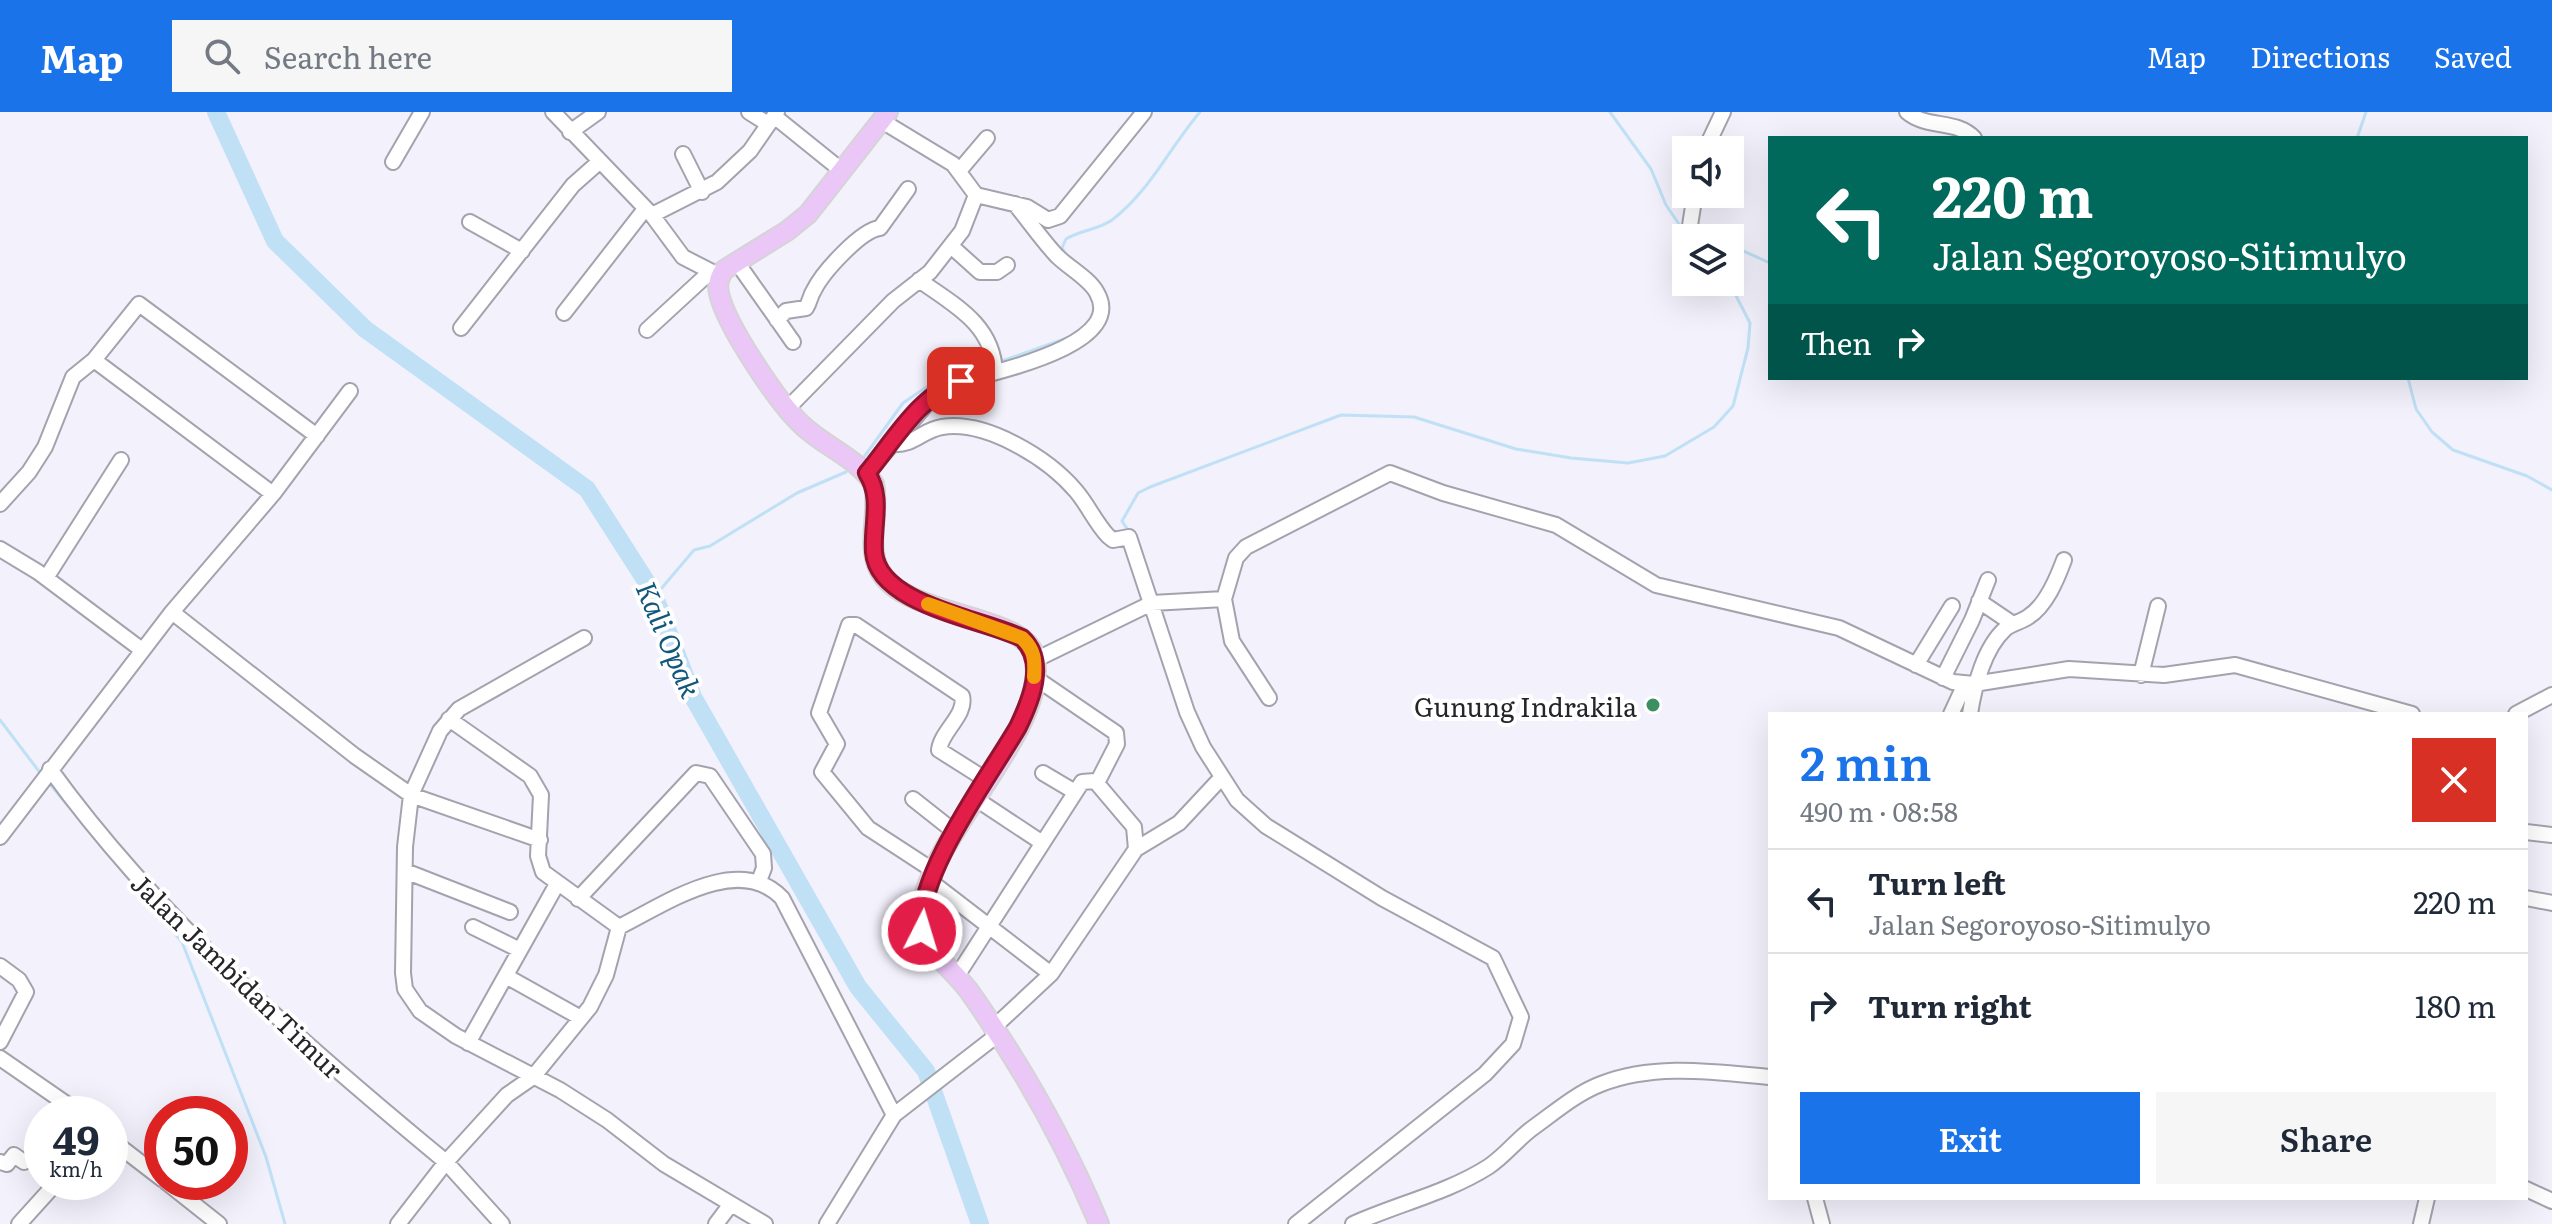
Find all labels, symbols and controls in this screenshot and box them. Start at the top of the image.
search box [172,20,732,92]
text: Map [40,28,124,85]
icon: search [200,34,244,78]
text: Search here [264,34,432,78]
text: Map [2147,35,2206,77]
text: Directions [2250,35,2390,77]
text: Saved [2434,35,2512,77]
map controls [1672,136,1744,296]
button: sound [1672,136,1744,208]
text: 220 m [1932,152,2094,235]
icon: left [1800,168,1904,272]
button: layers [1672,224,1744,296]
text: Jalan Segoroyoso-Sitimulyo [1932,228,2407,281]
text: Then [1800,320,1872,364]
icon: right [1888,320,1932,364]
pin [927,347,995,415]
icon: arrive [939,359,983,403]
water label: Kali Opak [627,574,714,704]
place label: Gunung Indrakila [1414,686,1637,725]
marker: Gunung Indrakila [1644,696,1662,714]
text: 2 min [1800,725,1932,796]
button: close [2412,738,2496,822]
text: 490 m · 08:58 [1800,791,1958,830]
text: Turn left [1868,860,2006,904]
street label: Jalan Jambidan Timur [123,863,353,1087]
icon: left [1800,879,1844,923]
text: 220 m [2413,879,2496,923]
position arrow [880,889,964,973]
text: Jalan Segoroyoso-Sitimulyo [1868,904,2211,943]
icon: right [1800,983,1844,1027]
text: Turn right [1868,983,2032,1027]
text: 180 m [2415,983,2496,1027]
button: Exit [1800,1092,2140,1184]
button: Share [2156,1092,2496,1184]
speed limit sign: 50 [144,1096,248,1200]
text: 49 [52,1108,100,1167]
text: km/h [49,1153,103,1183]

